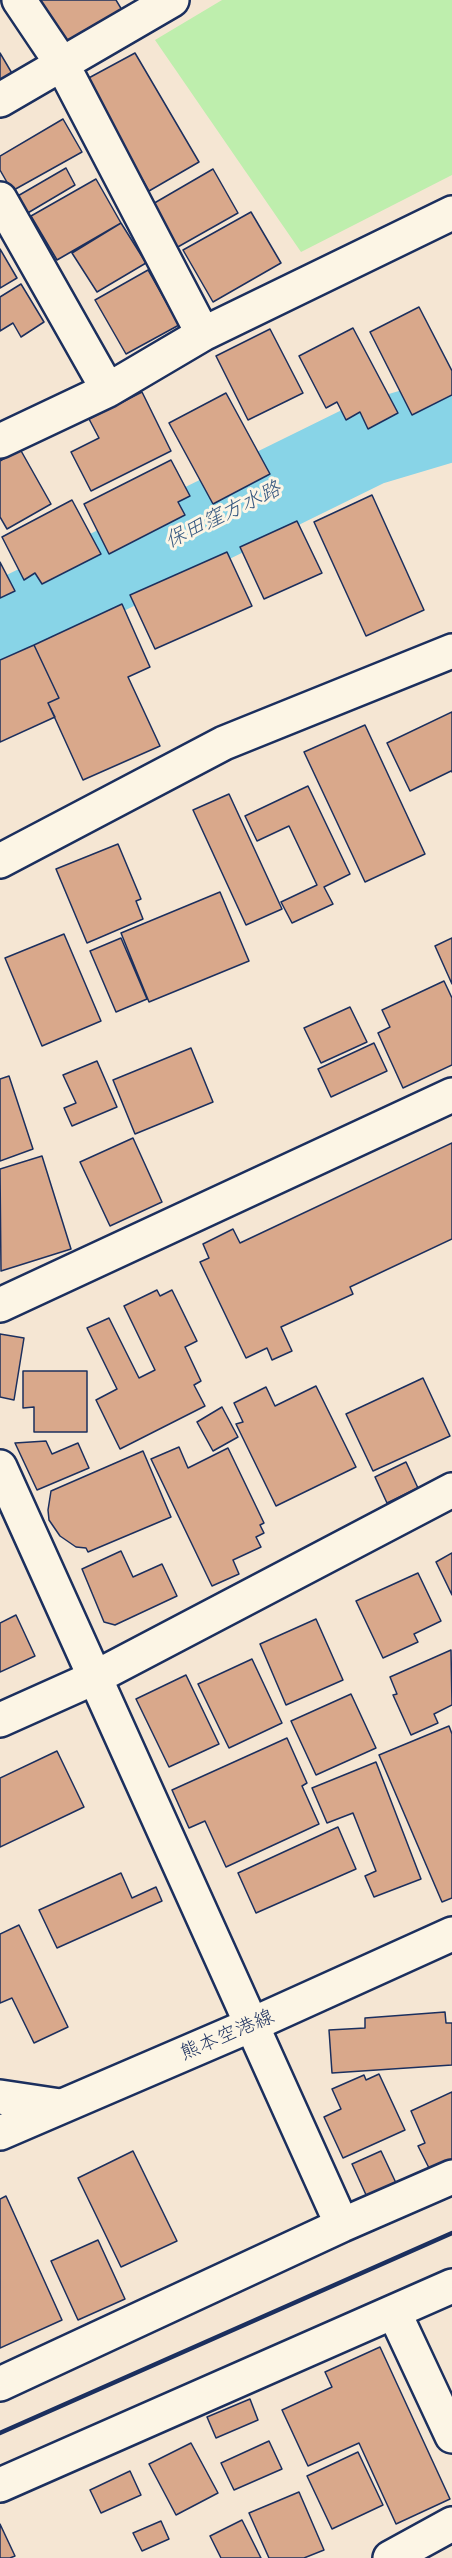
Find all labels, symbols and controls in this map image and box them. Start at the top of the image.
water label: 保田窪方水路 [161,476,285,554]
street label: 熊本空港線 [176,2004,278,2066]

